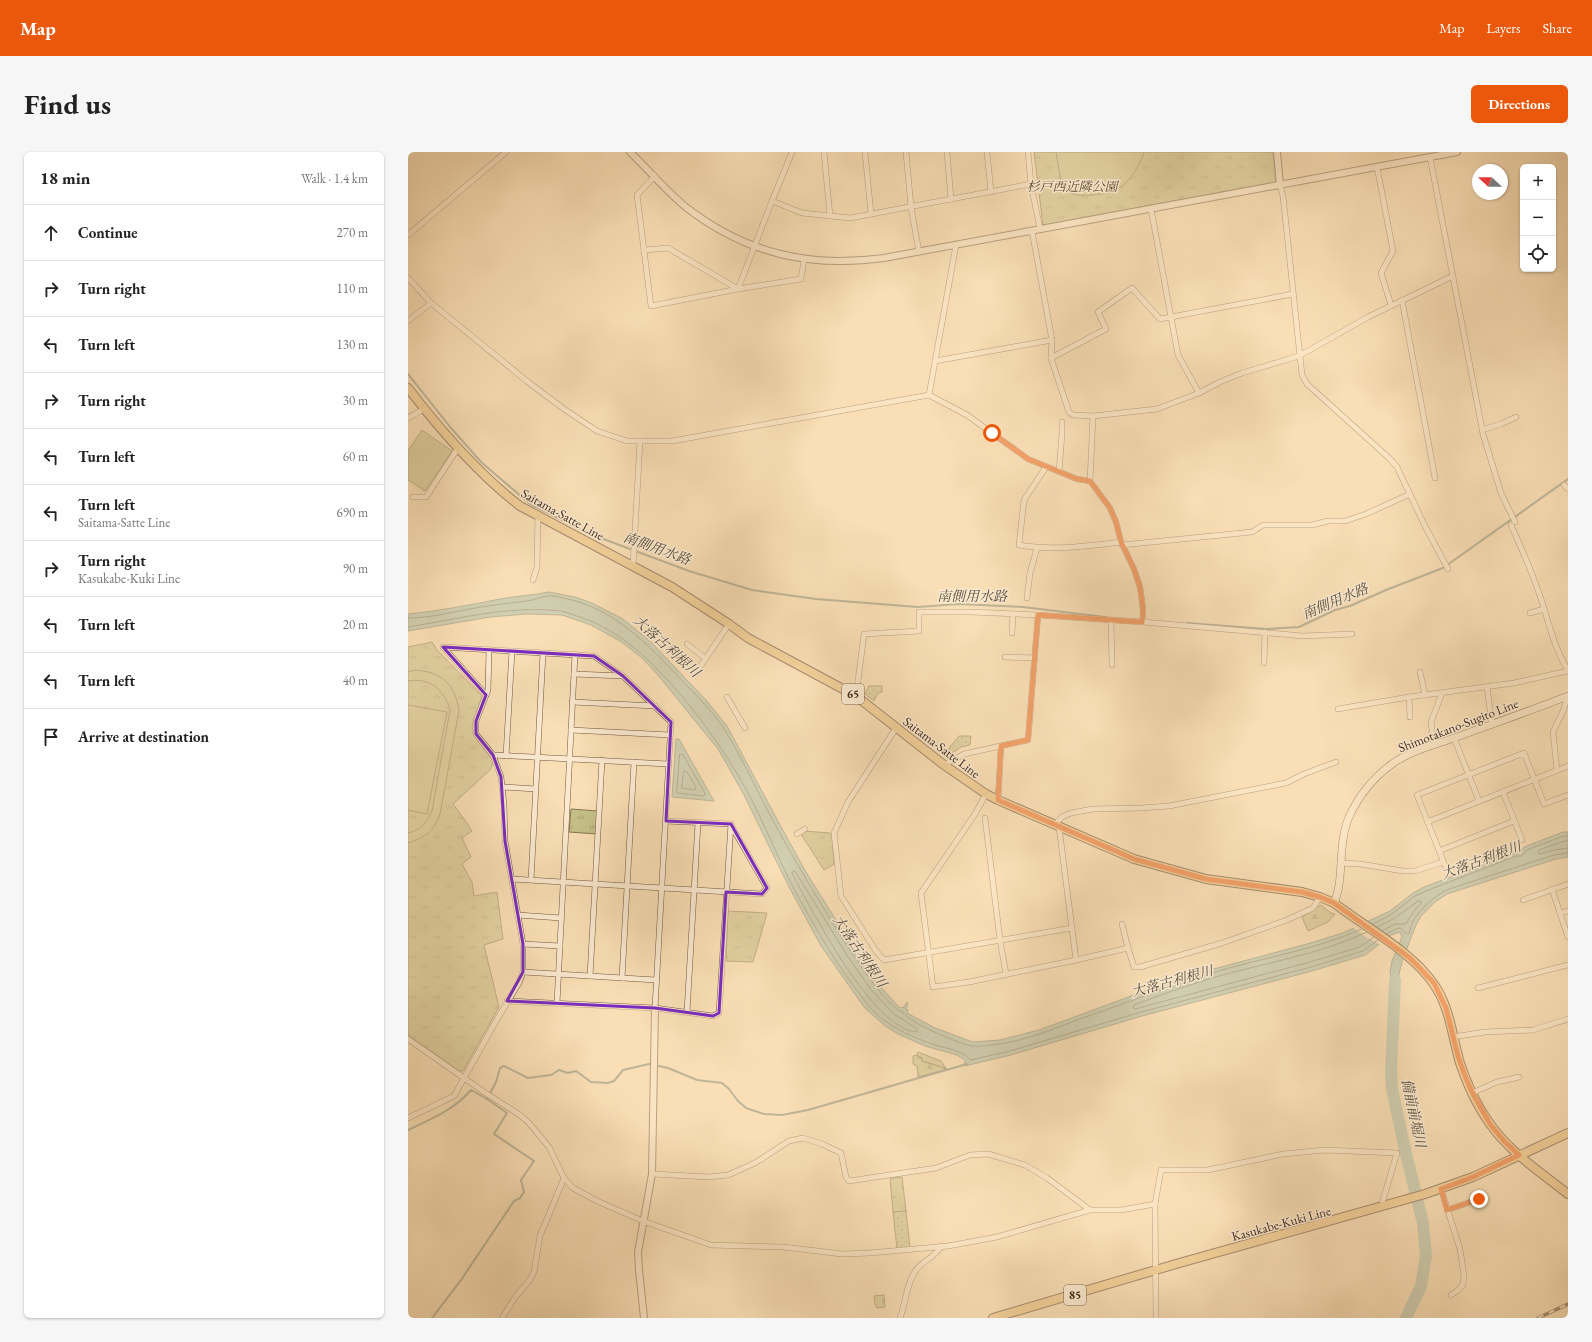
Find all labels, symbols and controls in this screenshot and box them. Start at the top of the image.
text: Map [20,16,56,41]
text: Map [1439,19,1464,37]
text: Layers [1486,19,1521,37]
text: Share [1543,19,1572,37]
button: Directions [1471,85,1568,123]
text: Find us [24,86,111,122]
north arrow [1472,164,1508,200]
map controls [1520,164,1556,272]
button: + [1520,164,1556,200]
text: 18 min [40,167,90,189]
text: Walk · 1.4 km [301,170,368,187]
park label: 杉戸西近隣公園 [1026,178,1119,195]
button: − [1520,200,1556,236]
icon: ahead [40,222,62,244]
text: Continue [78,223,138,242]
text: 270 m [337,224,368,241]
button: locate [1520,236,1556,272]
icon: right [40,278,62,300]
text: Turn right [78,279,146,298]
text: 110 m [337,280,368,297]
icon: left [40,334,62,356]
text: Turn left [78,335,135,354]
text: 130 m [337,336,368,353]
icon: right [40,390,62,412]
text: Turn right [78,391,146,410]
text: 30 m [343,392,368,409]
route start [983,424,1001,442]
icon: left [40,446,62,468]
text: Turn left [78,447,135,466]
text: 60 m [343,448,368,465]
street label: Saitama-Satte Line [518,485,607,544]
text: Turn left [78,495,135,514]
icon: left [40,502,62,524]
text: 690 m [337,504,368,521]
text: Saitama-Satte Line [78,514,170,531]
water label: 南側用水路 [621,528,694,569]
text: Turn right [78,551,146,570]
icon: right [40,558,62,580]
text: 90 m [343,560,368,577]
text: Kasukabe-Kuki Line [78,570,180,587]
water label: 南側用水路 [1299,579,1372,623]
water label: 南側用水路 [937,587,1008,605]
water label: 大落古利根川 [630,611,706,682]
icon: left [40,614,62,636]
text: Turn left [78,615,135,634]
text: 20 m [343,616,368,633]
icon: left [40,670,62,692]
text: Turn left [78,671,135,690]
text: 40 m [343,672,368,689]
road number: 65 [842,684,864,704]
street label: Shimotakano-Sugito Line [1396,695,1521,756]
street label: Saitama-Satte Line [900,713,984,782]
icon: arrive [40,726,62,748]
text: Arrive at destination [78,727,209,746]
water label: 大落古利根川 [1438,836,1525,883]
water label: 大落古利根川 [829,911,892,993]
water label: 大落古利根川 [1129,961,1217,1001]
water label: 備前前堀川 [1398,1077,1430,1151]
route end [1470,1190,1488,1208]
street label: Kasukabe-Kuki Line [1230,1202,1333,1245]
road number: 85 [1064,1285,1086,1305]

